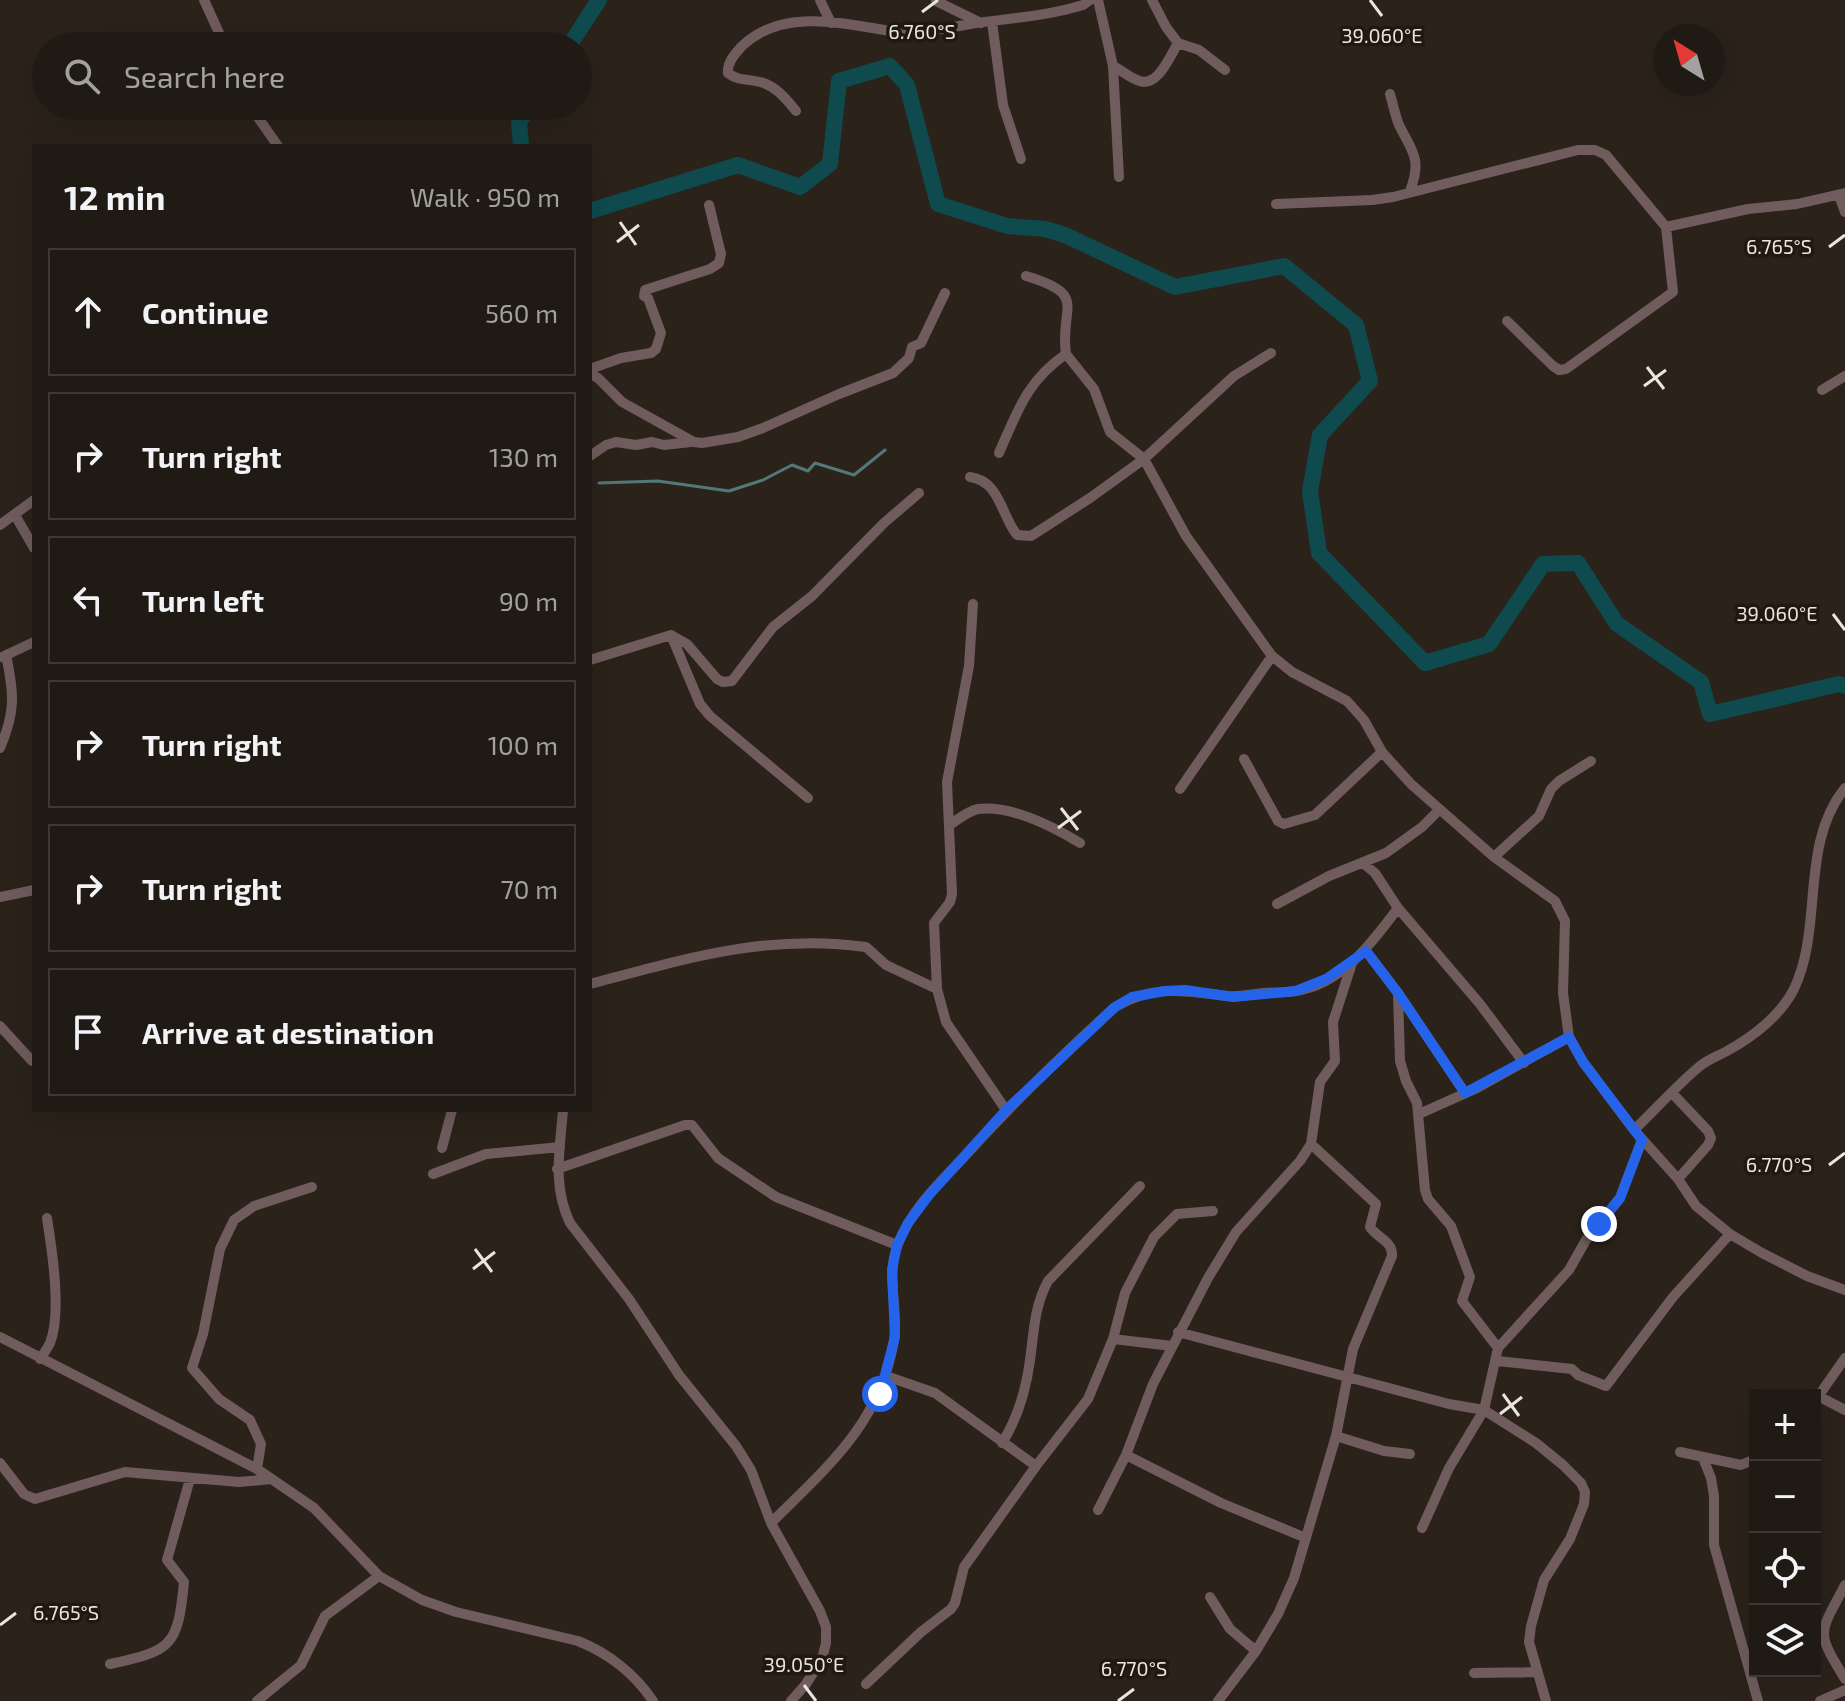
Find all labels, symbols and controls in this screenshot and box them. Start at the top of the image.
text: 6.760°S [888,19,956,43]
text: 39.060°E [1341,23,1423,47]
north arrow [1653,24,1725,96]
search box [32,32,592,120]
icon: search [60,54,104,98]
text: Search here [124,58,285,94]
text: 12 min [64,176,166,217]
text: Walk · 950 m [410,181,560,212]
text: 6.765°S [1746,234,1812,258]
icon: ahead [66,290,110,334]
text: Continue [142,294,269,330]
text: 560 m [485,297,558,328]
icon: right [66,434,110,478]
text: Turn right [142,438,282,474]
text: 130 m [489,441,558,472]
icon: left [66,578,110,622]
text: Turn left [142,582,264,618]
text: 90 m [499,585,558,616]
text: 39.060°E [1736,601,1818,625]
icon: right [66,722,110,766]
text: Turn right [142,726,282,762]
text: 100 m [488,729,558,760]
icon: right [66,866,110,910]
text: Turn right [142,870,282,906]
text: 70 m [500,873,558,904]
icon: arrive [66,1010,110,1054]
text: Arrive at destination [142,1014,434,1050]
text: 6.770°S [1746,1152,1812,1176]
route end [1581,1206,1617,1242]
route start [862,1376,898,1412]
map controls [1749,1389,1821,1677]
button: + [1749,1389,1821,1461]
button: − [1749,1461,1821,1533]
button: locate [1749,1533,1821,1605]
text: 6.765°S [33,1600,99,1624]
button: layers [1749,1605,1821,1677]
text: 39.050°E [764,1652,844,1676]
text: 6.770°S [1101,1656,1167,1680]

